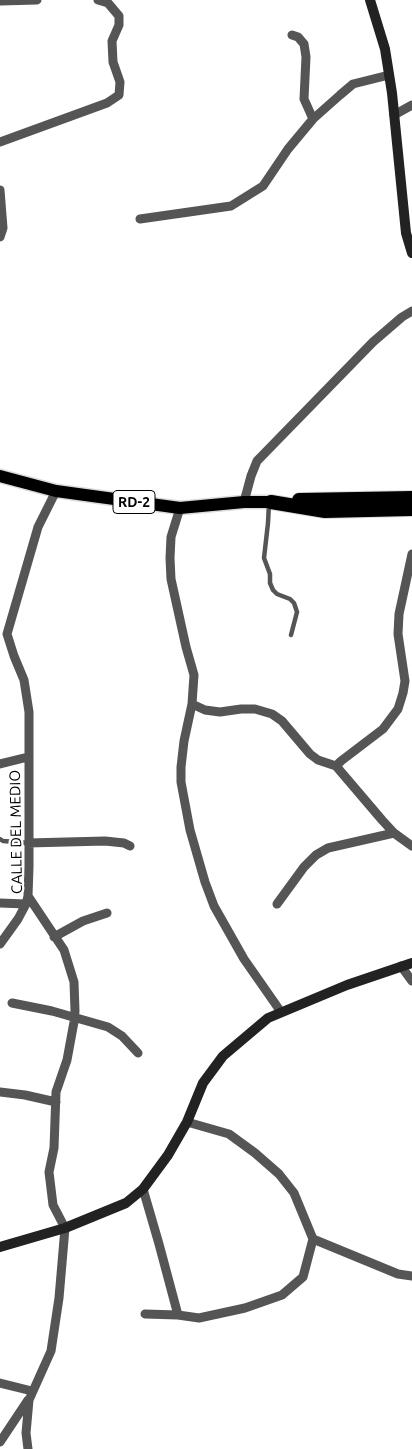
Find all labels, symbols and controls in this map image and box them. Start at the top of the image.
road number: RD-2 [113,491,155,514]
street label: CALLE DEL MEDIO [6,770,26,894]

